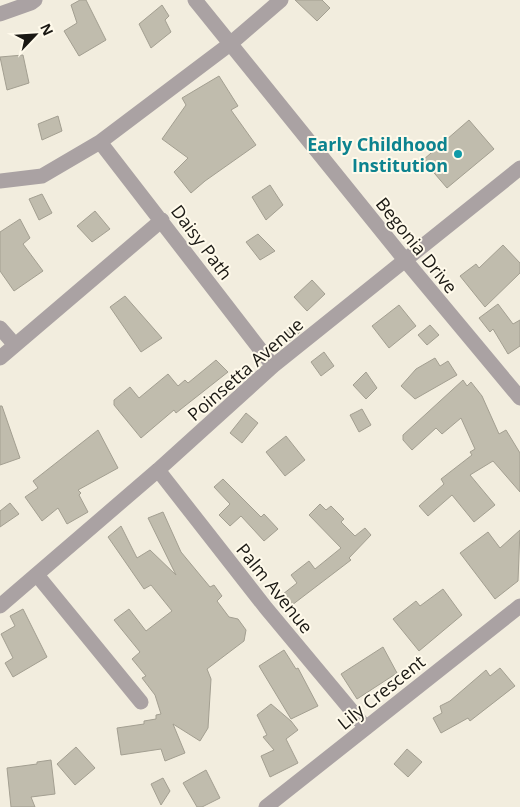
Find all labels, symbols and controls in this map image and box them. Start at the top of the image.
north arrow [10,10,60,60]
text: N [36,20,58,38]
place label: Early Childhood Institution [307,132,448,177]
marker: Early Childhood Institution [452,148,464,160]
street label: Begonia Drive [371,192,463,298]
street label: Daisy Path [166,200,238,284]
street label: Poinsetta Avenue [182,312,308,426]
street label: Palm Avenue [231,538,319,638]
street label: Lily Crescent [332,649,430,735]

